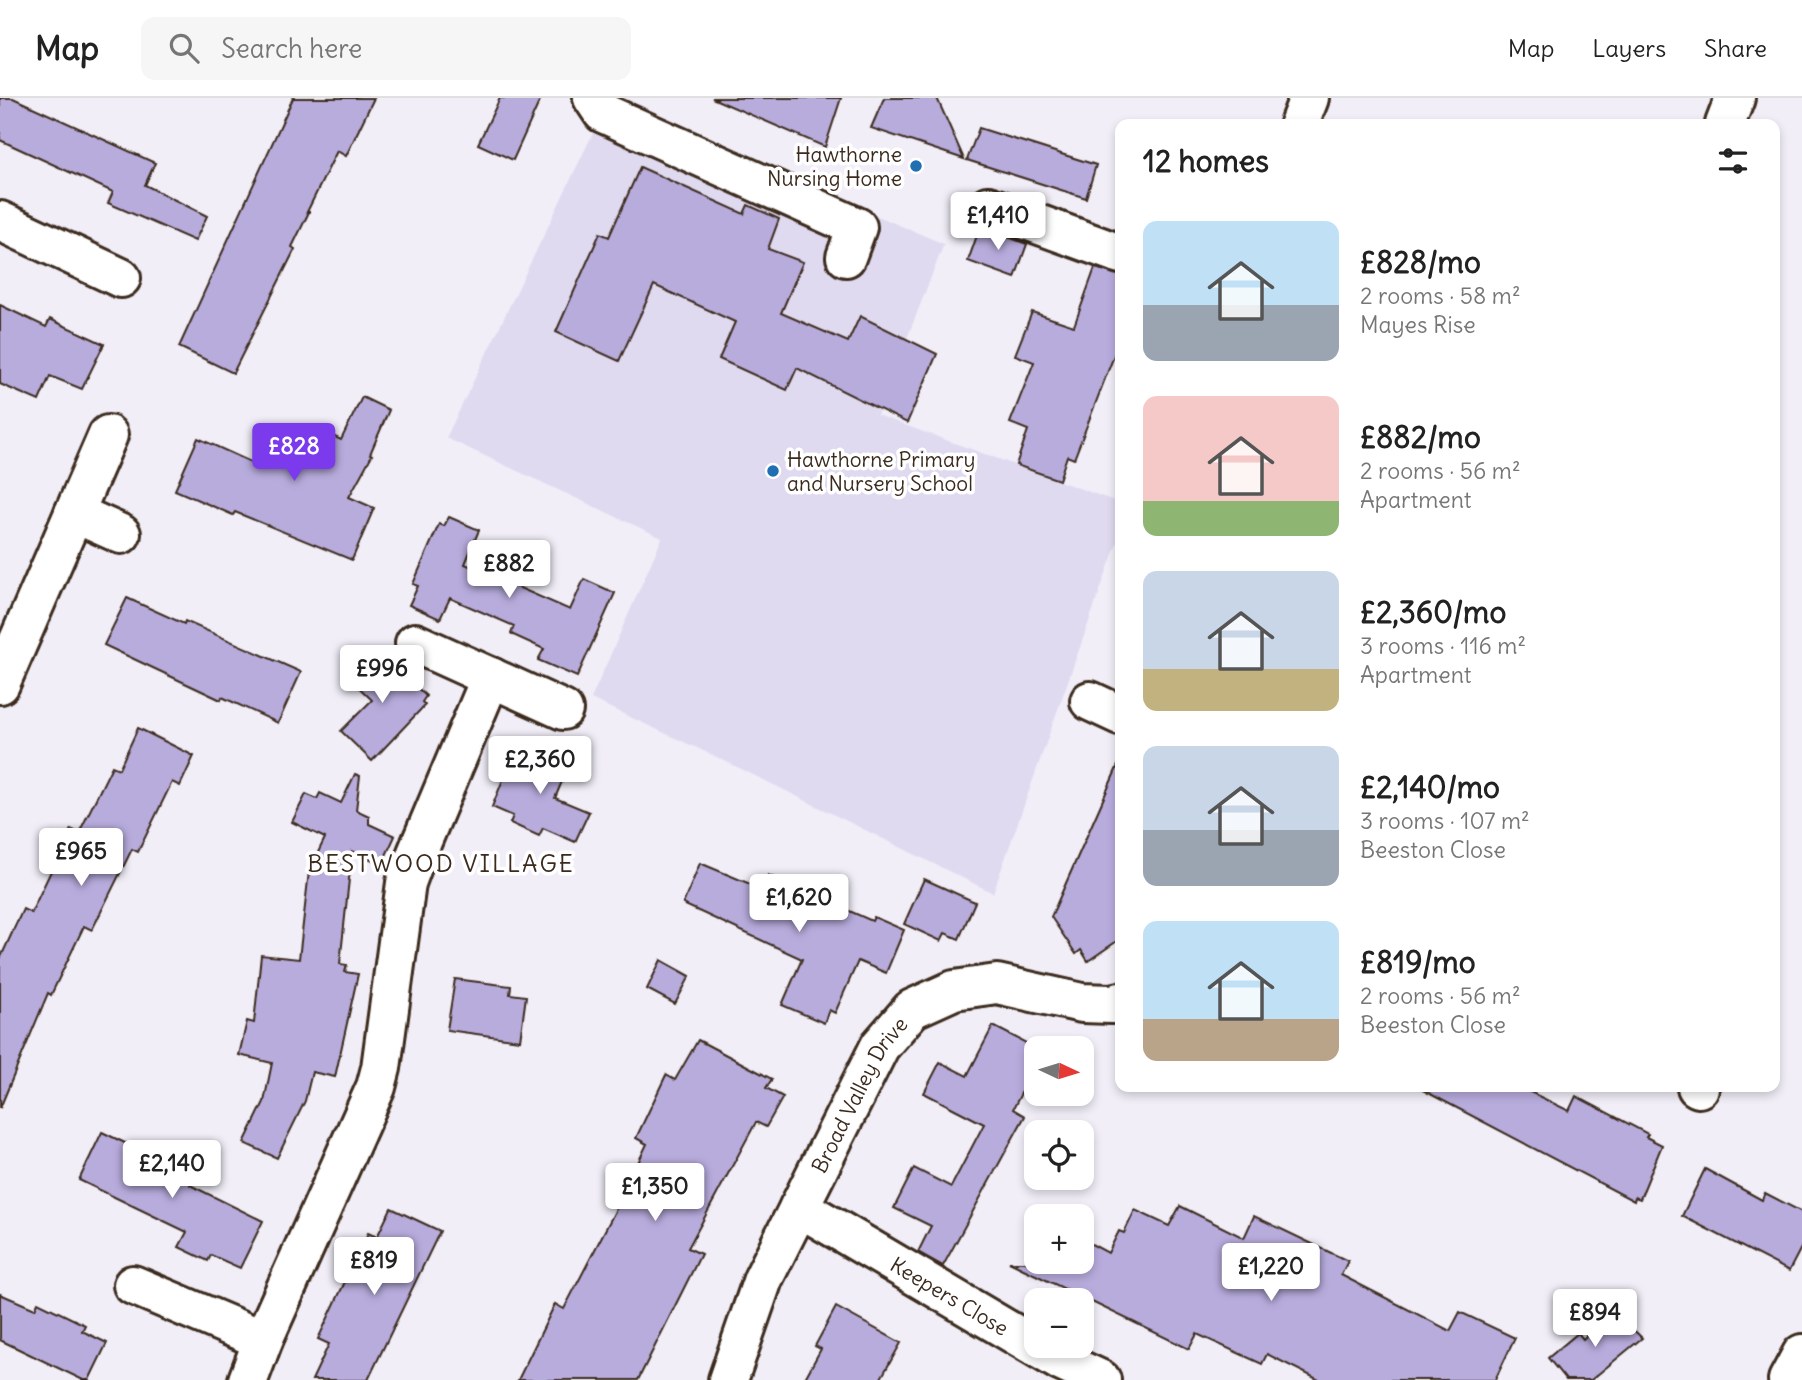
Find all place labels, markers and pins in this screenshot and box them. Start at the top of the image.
place label: Hawthorne Nursing Home [767,141,902,192]
marker: Hawthorne Nursing Home [908,158,924,174]
pin: £1,410 [941,192,1055,252]
pin: £828 [253,424,335,483]
place label: Hawthorne Primary and Nursery School [787,446,975,497]
marker: Hawthorne Primary and Nursery School [765,463,781,479]
pin: £882 [468,540,550,600]
pin: £996 [341,646,423,705]
pin: £2,360 [483,736,597,796]
pin: £965 [40,828,122,888]
pin: £1,620 [742,874,856,934]
pin: £2,140 [115,1140,229,1200]
pin: £1,350 [598,1164,712,1223]
pin: £819 [333,1238,415,1297]
pin: £1,220 [1214,1244,1328,1303]
pin: £894 [1554,1290,1636,1349]

